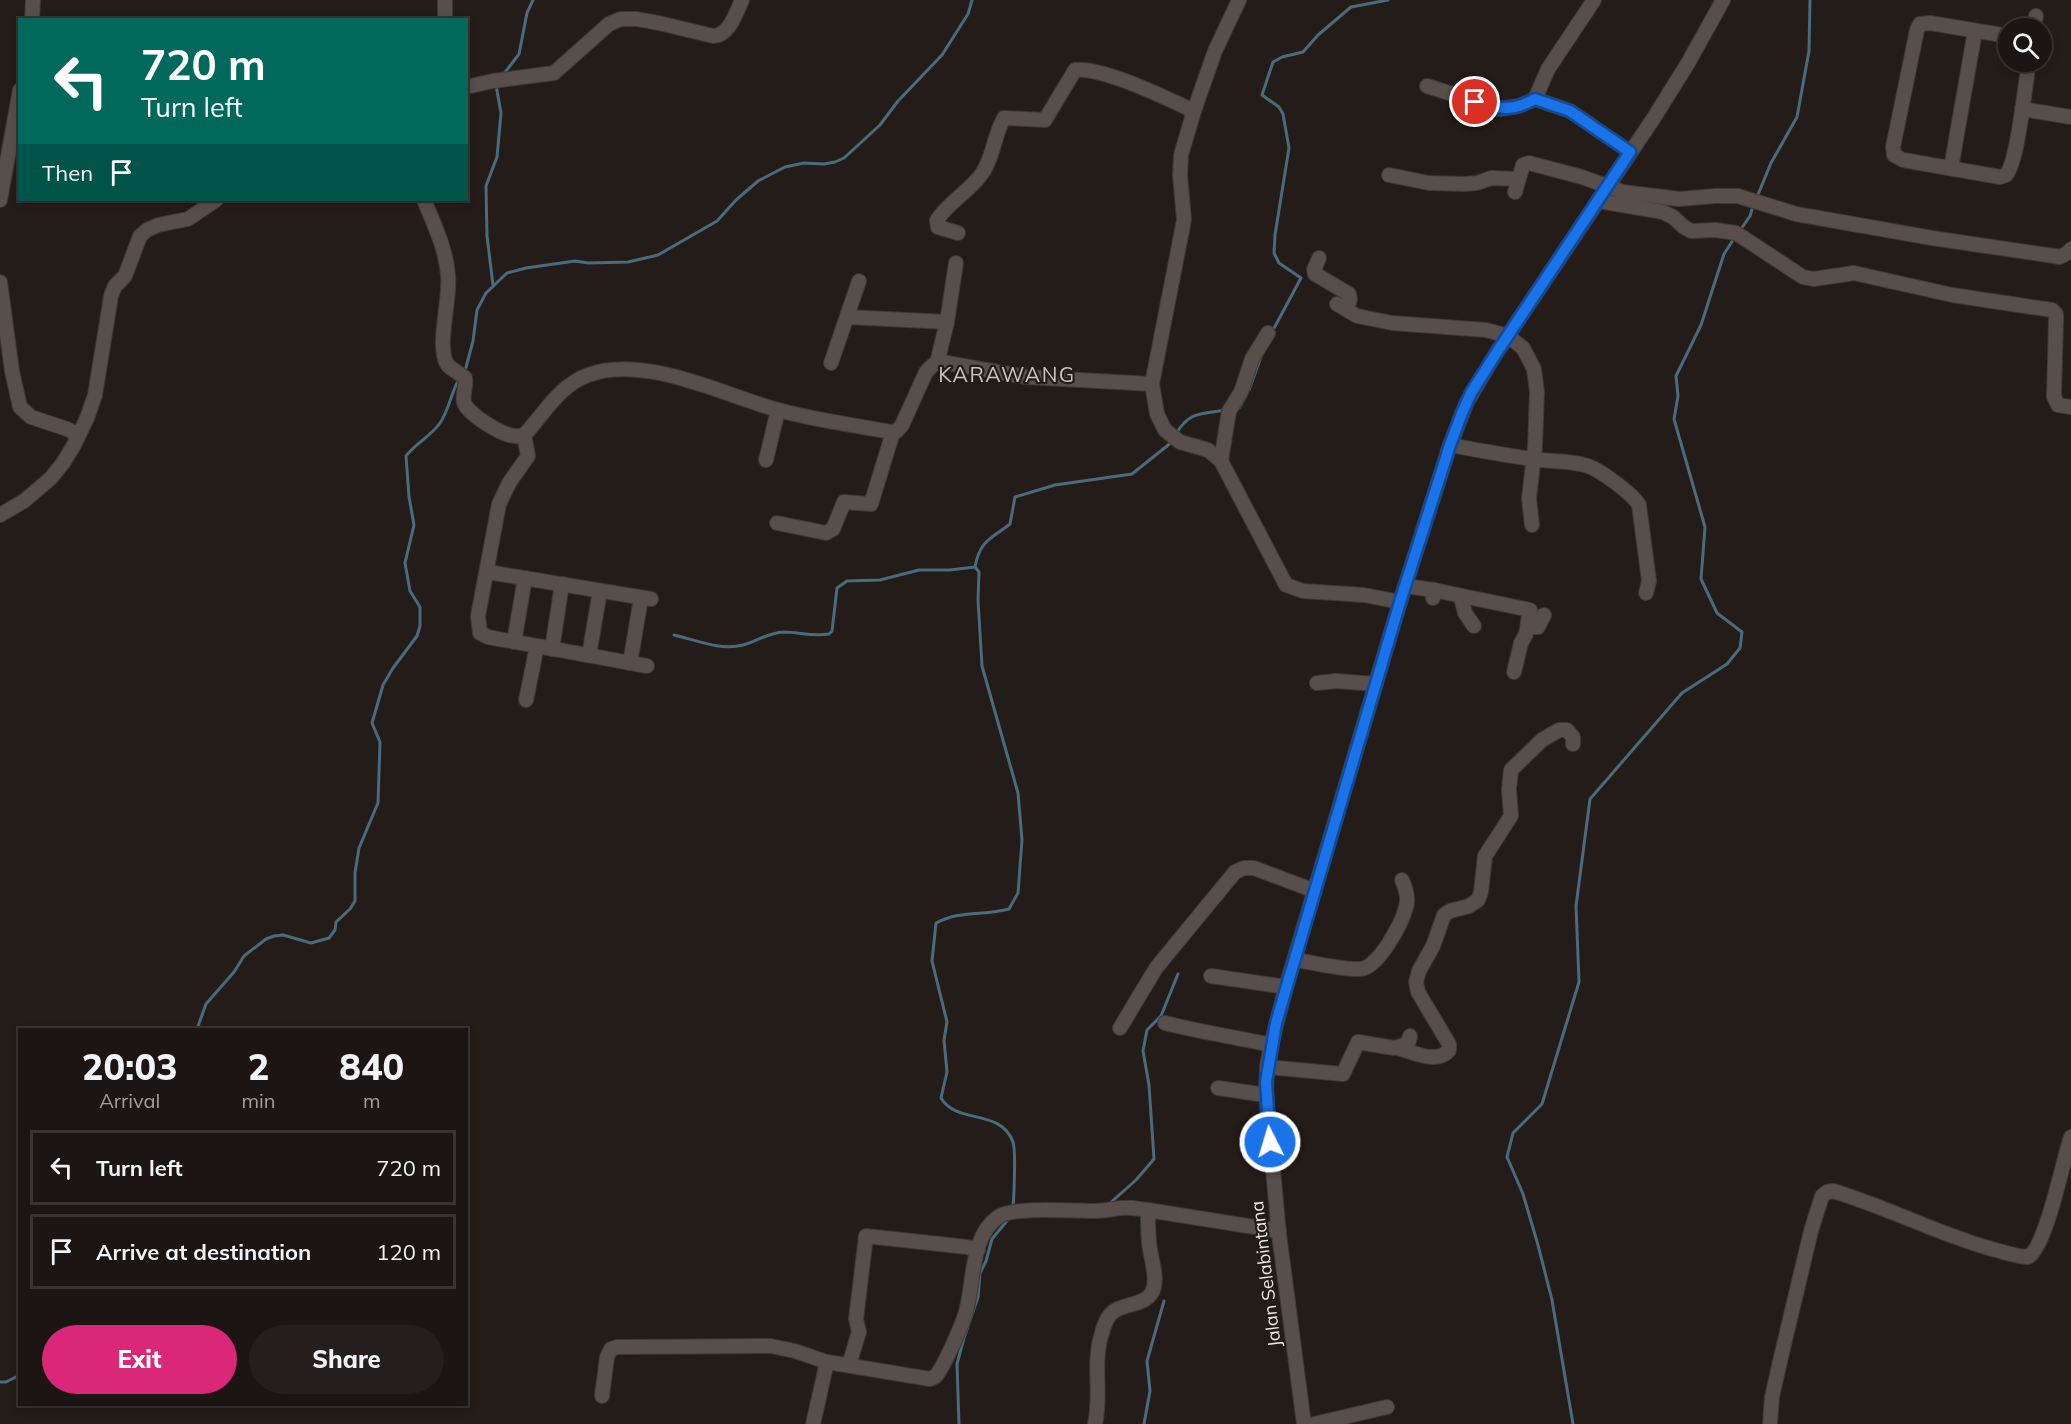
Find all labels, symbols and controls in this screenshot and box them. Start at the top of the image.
map controls [1998,18,2052,72]
button: search [1998,18,2052,72]
text: 720 m [141,38,266,91]
icon: left [42,42,120,120]
pin [1449,76,1500,127]
icon: arrive [1458,85,1491,118]
text: Turn left [141,90,243,124]
icon: arrive [105,156,138,189]
text: Then [42,159,93,187]
district label: KARAWANG [938,361,1076,387]
text: 20:03 [82,1044,178,1089]
text: 2 [248,1044,269,1089]
text: 840 [339,1044,404,1089]
text: Arrival [99,1088,160,1113]
text: min [241,1088,276,1113]
text: m [363,1088,381,1113]
position arrow [1238,1110,1302,1174]
icon: left [45,1151,78,1184]
text: Turn left [96,1154,183,1182]
text: 720 m [376,1154,441,1182]
street label: Jalan Selabintana [1245,1200,1286,1349]
icon: arrive [45,1235,78,1268]
text: Arrive at destination [96,1238,311,1266]
text: 120 m [376,1238,441,1266]
button: Exit [42,1325,237,1394]
button: Share [249,1325,444,1394]

